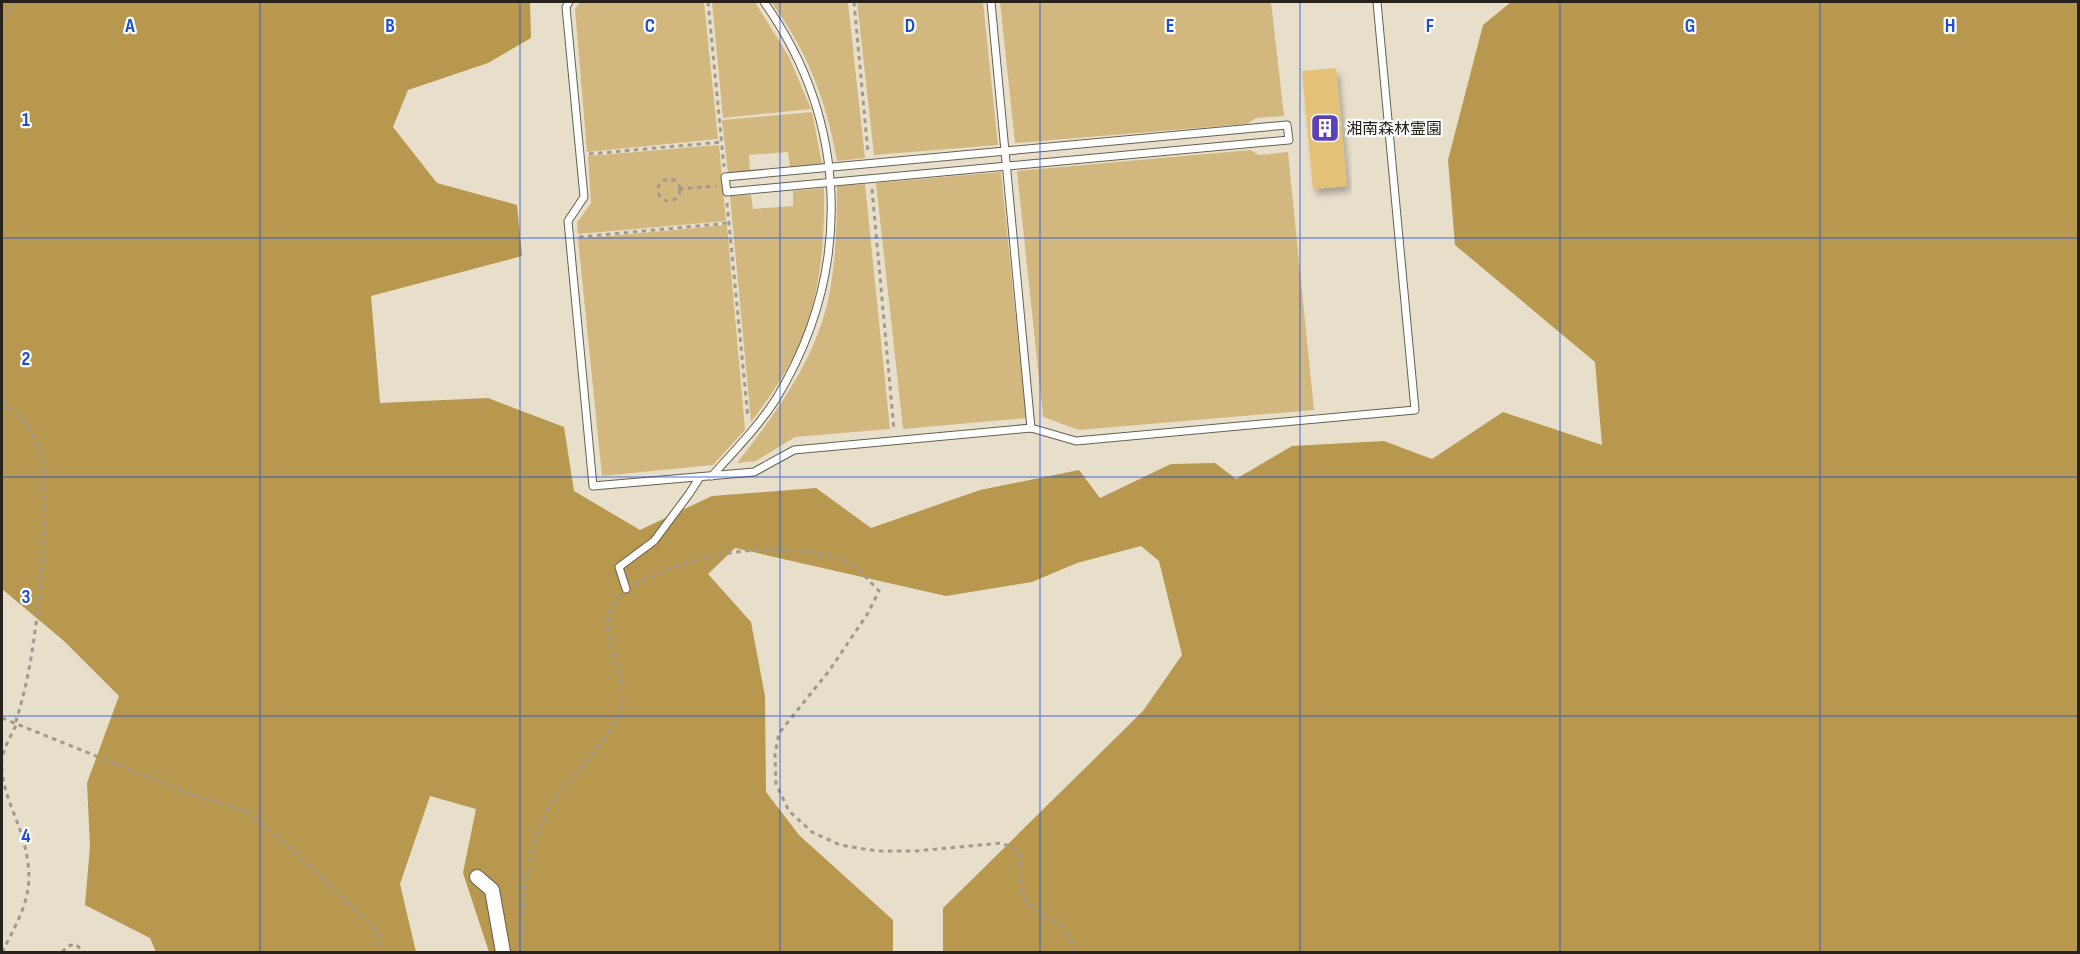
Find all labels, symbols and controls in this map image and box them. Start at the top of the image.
text: A [124,14,135,38]
text: B [385,14,395,38]
text: C [645,14,655,38]
text: D [905,14,915,38]
text: E [1166,14,1174,38]
text: F [1426,14,1434,38]
text: G [1685,14,1695,38]
text: H [1945,14,1955,38]
text: 1 [22,108,30,132]
building icon: 湘南森林霊園 [1309,112,1341,144]
place label: 湘南森林霊園 [1346,120,1442,139]
text: 2 [22,347,30,371]
text: 3 [22,585,31,609]
text: 4 [21,824,31,848]

